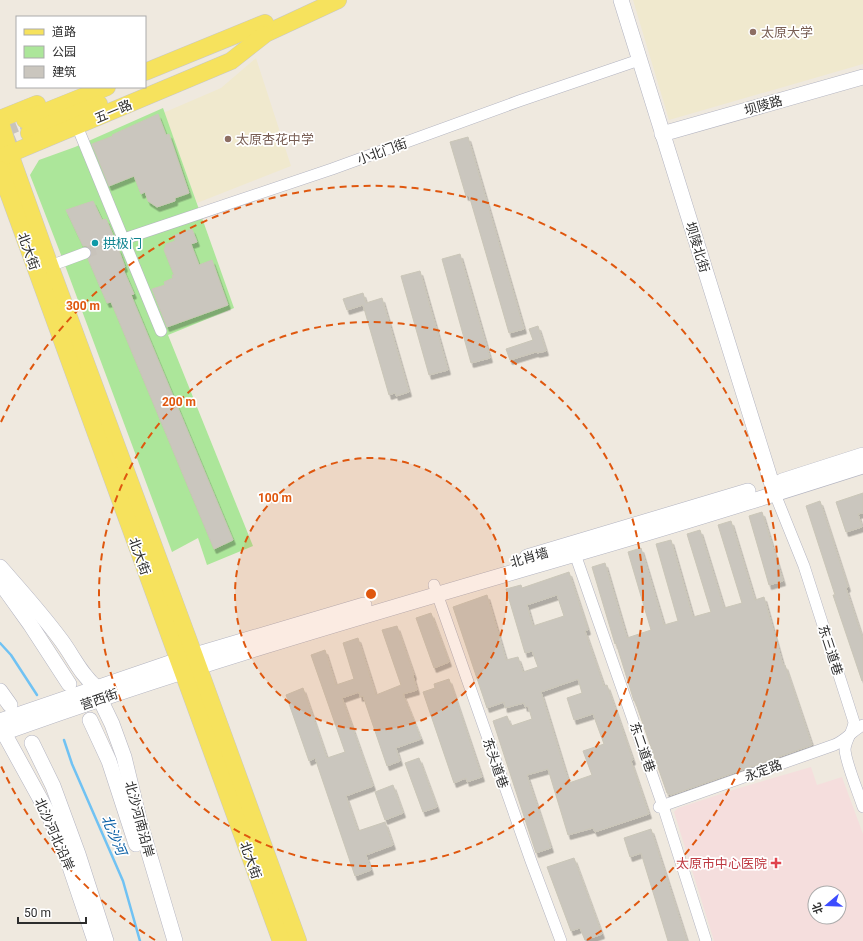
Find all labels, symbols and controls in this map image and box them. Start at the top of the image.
legend [16,16,146,88]
text: 道路 [52,25,76,39]
place label: 太原大学 [761,25,813,40]
marker: 太原大学 [748,27,758,37]
text: 公园 [52,45,76,59]
text: 建筑 [52,65,76,79]
street label: 坝陵路 [742,93,784,118]
street label: 五一路 [92,97,134,126]
place label: 太原杏花中学 [236,132,314,147]
marker: 太原杏花中学 [223,134,233,144]
street label: 小北门街 [355,136,409,167]
street label: 坝陵北街 [683,220,712,274]
street label: 北大街 [15,230,42,272]
place label: 拱极门 [103,236,142,251]
marker: 拱极门 [90,238,100,248]
text: 300 m [66,299,100,313]
text: 200 m [162,395,196,409]
text: 100 m [258,491,292,505]
street label: 北大街 [126,535,153,577]
street label: 北肖墙 [508,545,550,570]
centre of rings [364,587,378,601]
street label: 东三道巷 [815,623,846,677]
street label: 营西街 [78,686,120,713]
street label: 东二道巷 [627,720,658,774]
street label: 东头道巷 [480,736,511,790]
street label: 永定路 [742,757,784,784]
street label: 北沙河南沿岸 [122,780,157,859]
street label: 北沙河北沿岸 [32,796,77,873]
water label: 北沙河 [98,813,131,860]
street label: 北大街 [237,839,264,881]
place label: 太原市中心医院 [676,856,767,871]
marker: 太原市中心医院 [770,857,782,869]
north arrow [807,885,847,925]
scale bar [18,899,86,925]
text: 北 [810,901,826,915]
text: 50 m [24,906,51,920]

